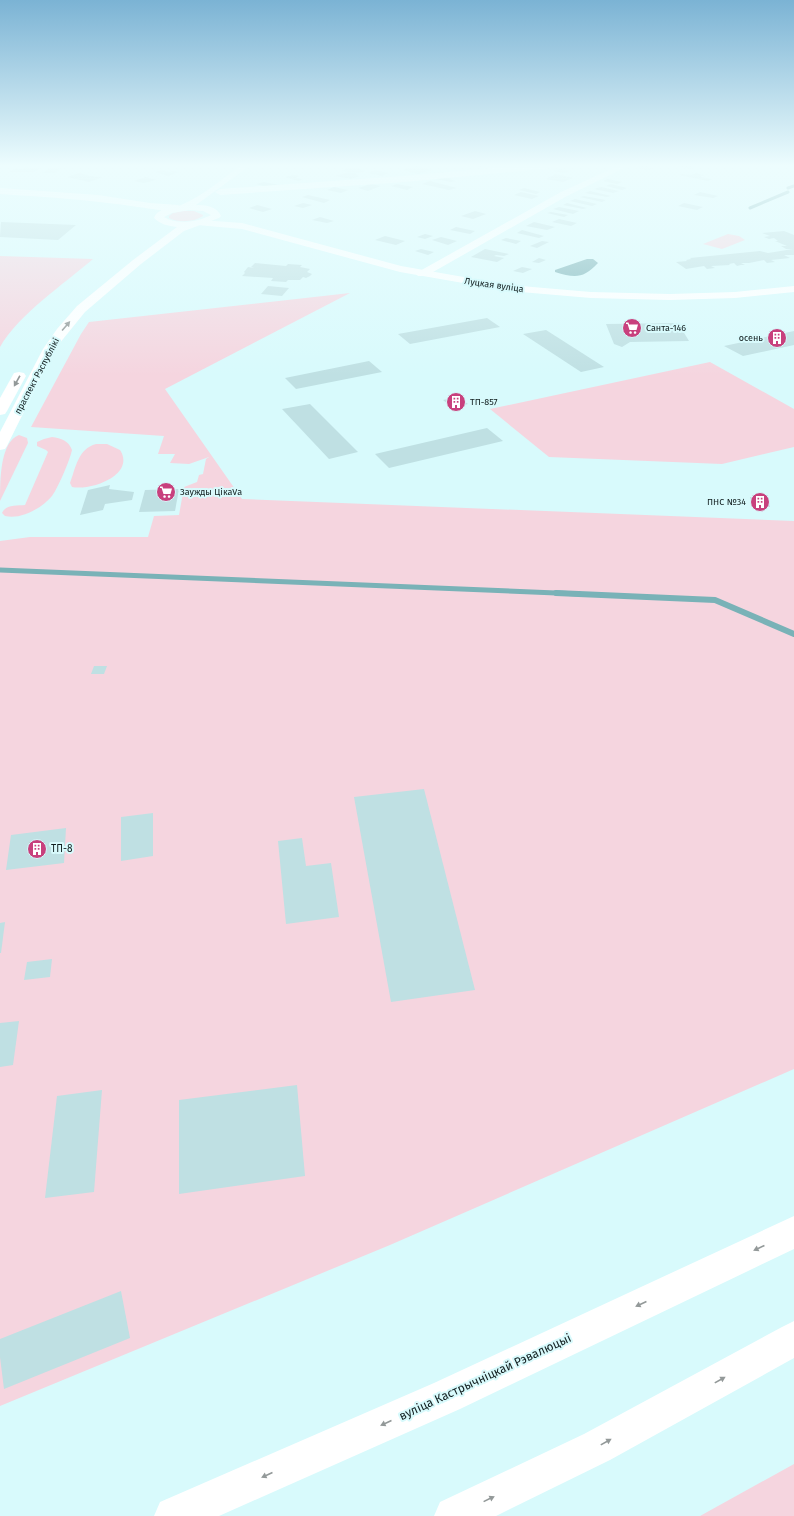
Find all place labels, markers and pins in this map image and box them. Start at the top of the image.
supermarket icon: Санта-146 [621,317,643,339]
place label: Санта-146 [646,323,686,333]
building icon: осень [766,327,788,349]
place label: осень [739,333,763,343]
building icon: ТП-857 [445,391,467,413]
place label: ТП-857 [470,397,498,407]
supermarket icon: Заужды ЦікаVа [155,481,177,503]
place label: Заужды ЦікаVа [180,487,242,497]
building icon: ПНС №34 [749,491,771,513]
place label: ПНС №34 [707,497,746,507]
building icon: ТП-8 [26,838,48,860]
place label: ТП-8 [51,843,73,855]

